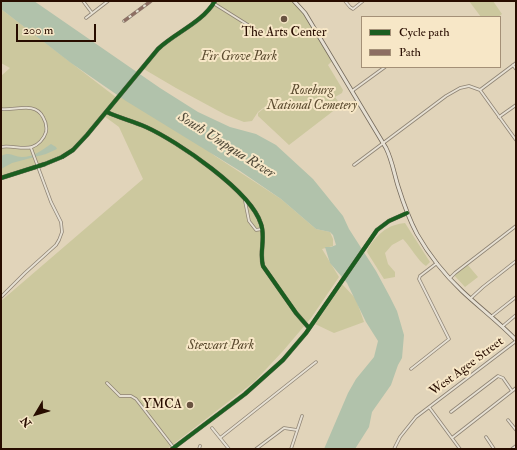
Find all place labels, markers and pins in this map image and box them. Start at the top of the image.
marker: The Arts Center [279,14,289,24]
place label: The Arts Center [241,25,327,41]
place label: YMCA [143,397,182,413]
marker: YMCA [185,400,195,410]

